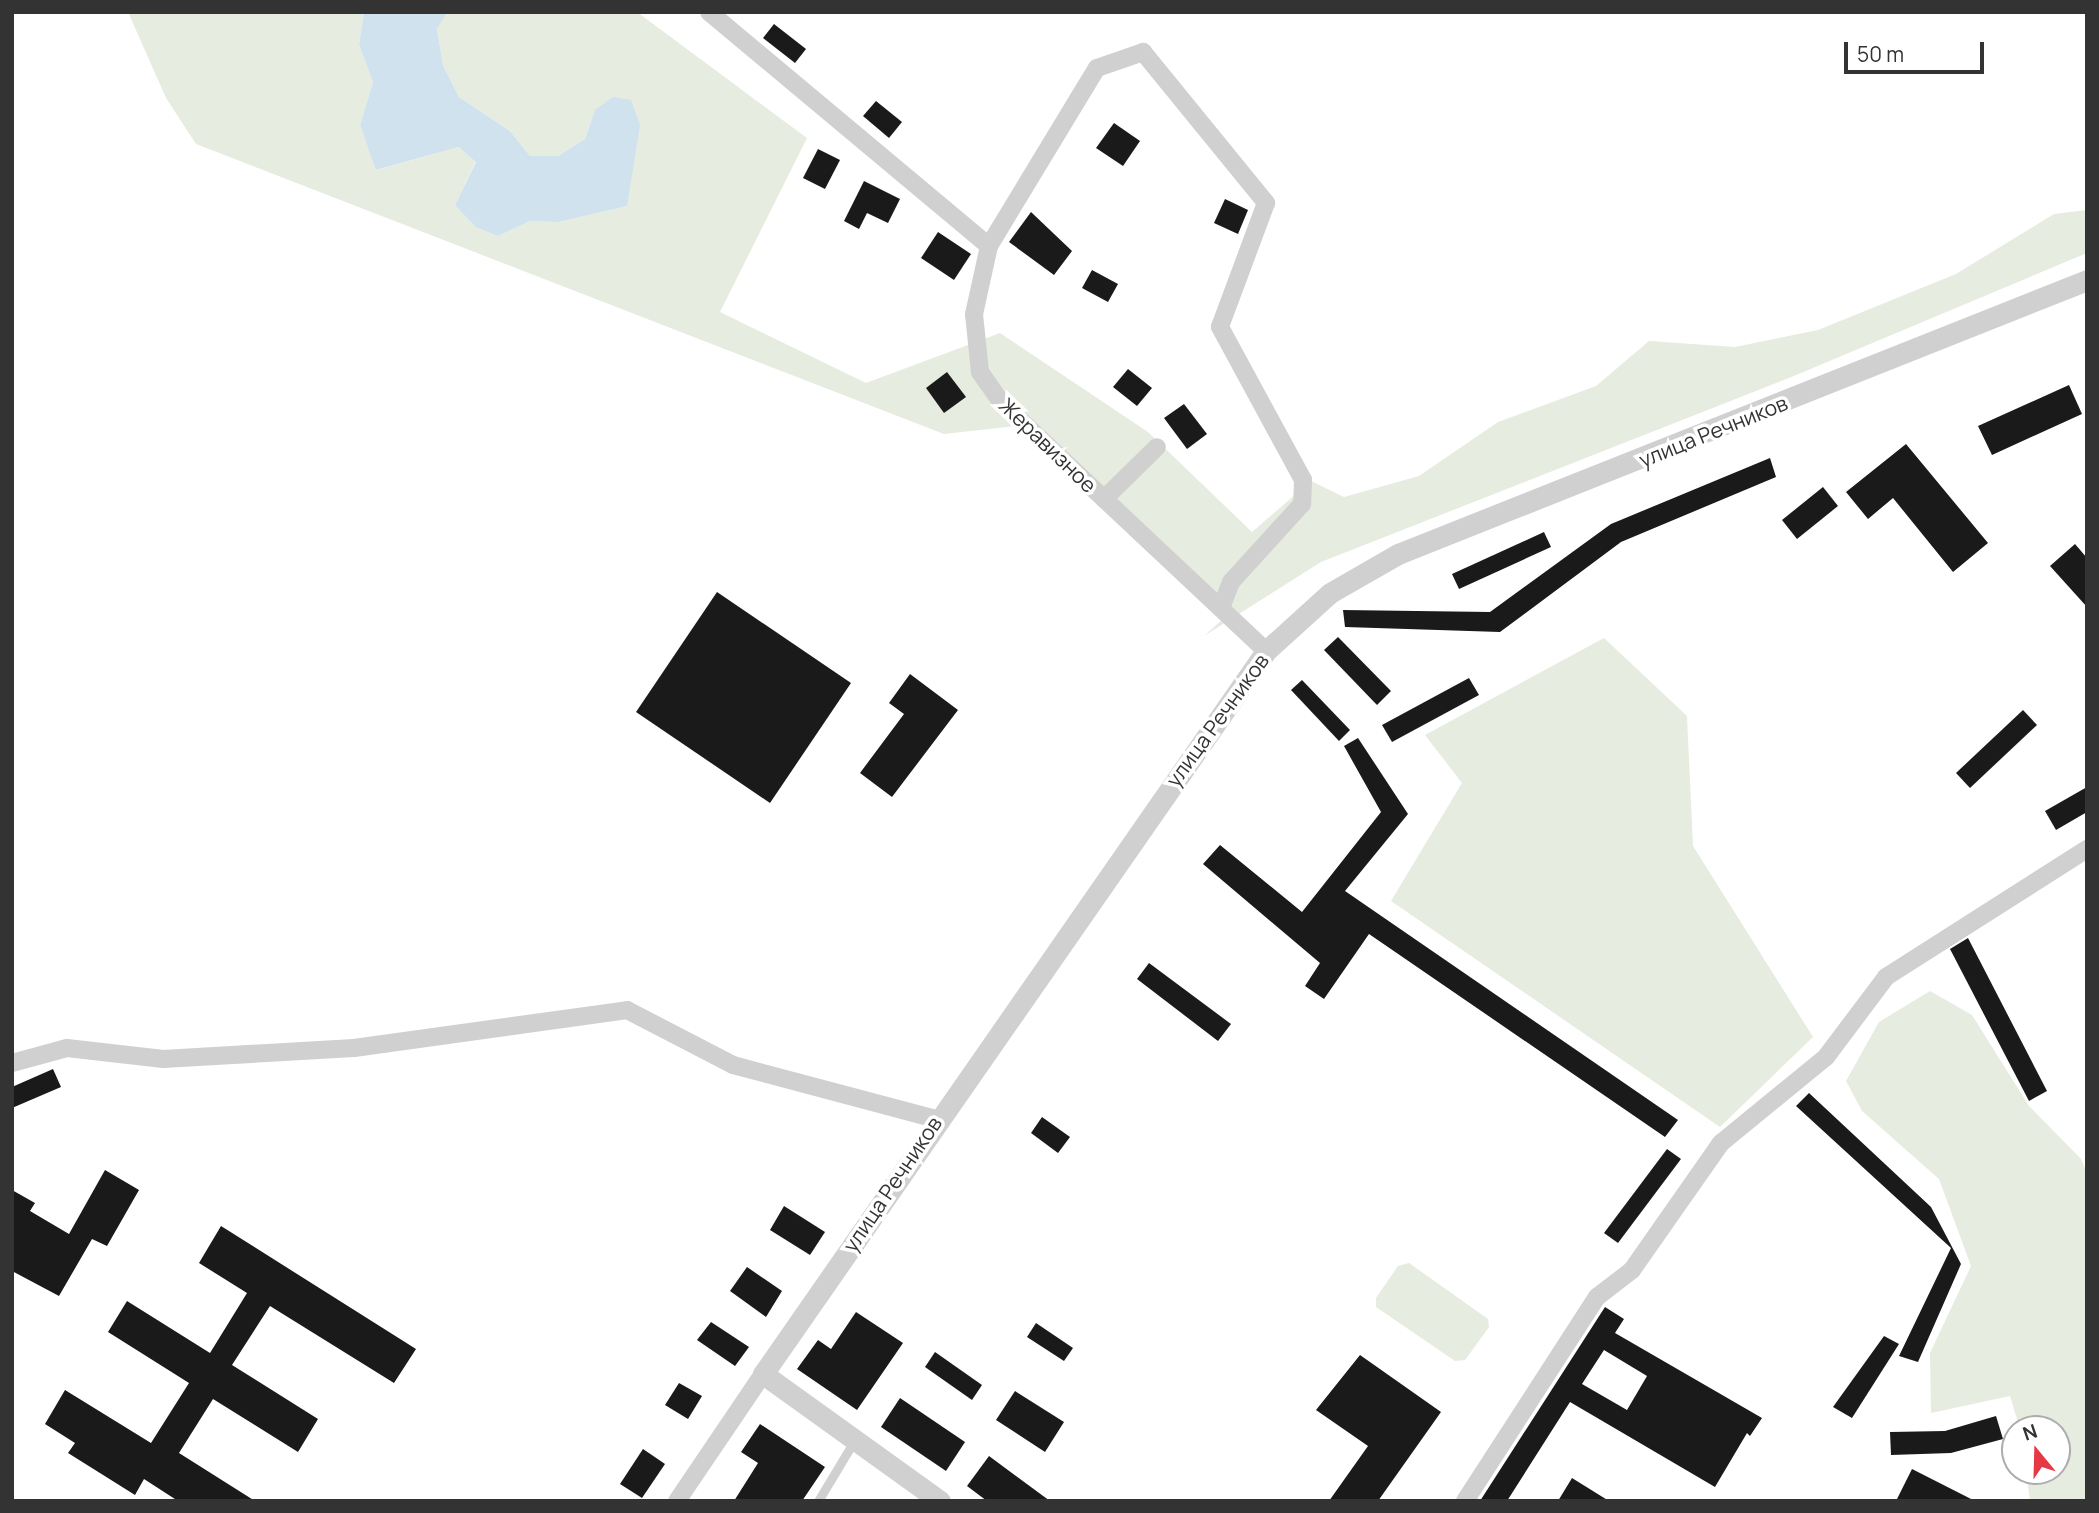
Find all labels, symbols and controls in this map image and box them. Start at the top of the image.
scale bar [1847,28,1987,72]
text: 50 m [1857,40,1904,68]
street label: улица Речников [1635,390,1791,472]
street label: Жеравизное [994,392,1102,498]
street label: улица Речников [1160,649,1274,791]
street label: улица Речников [837,1111,947,1257]
north arrow [2001,1415,2071,1485]
text: N [2019,1418,2041,1447]

